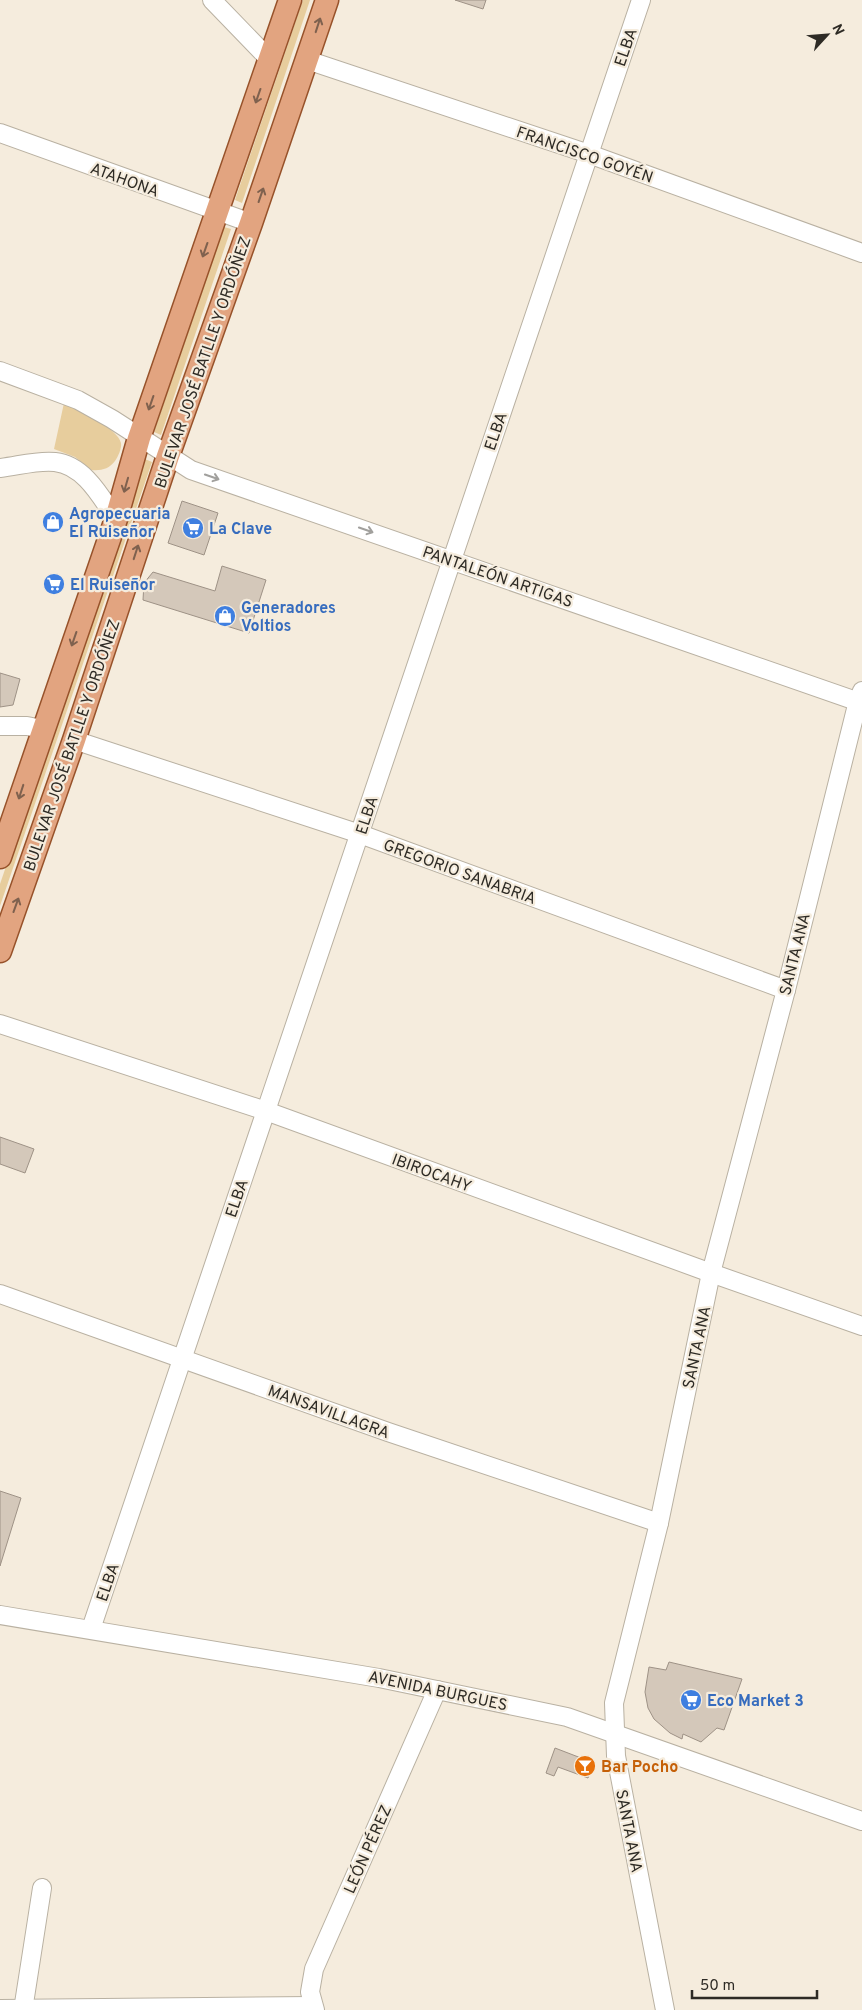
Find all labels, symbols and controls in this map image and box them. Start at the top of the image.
north arrow [802,10,852,60]
one-way arrow [314,17,324,33]
text: N [827,22,847,38]
street label: ELBA [611,26,643,69]
one-way arrow [252,88,262,104]
street label: FRANCISCO GOYÉN [513,121,656,189]
street label: ATAHONA [87,159,162,203]
one-way arrow [256,188,266,204]
street label: BULEVAR JOSÉ BATLLE Y ORDÓÑEZ [148,233,257,491]
one-way arrow [200,241,209,257]
one-way arrow [146,395,155,410]
street label: ELBA [481,410,513,453]
one-way arrow [204,473,219,482]
one-way arrow [120,476,130,492]
place label: Agropecuaria El Ruiseñor [69,505,170,543]
shop icon: Agropecuaria El Ruiseñor [41,510,65,534]
supermarket icon: La Clave [181,516,205,540]
place label: La Clave [209,520,272,540]
one-way arrow [357,526,373,535]
street label: PANTALEÓN ARTIGAS [419,541,576,613]
one-way arrow [132,544,142,560]
supermarket icon: El Ruiseñor [42,572,66,596]
place label: El Ruiseñor [70,576,155,596]
place label: Generadores Voltios [241,599,336,637]
shop icon: Generadores Voltios [213,604,237,628]
street label: BULEVAR JOSÉ BATLLE Y ORDÓÑEZ [17,616,126,874]
one-way arrow [69,630,78,646]
one-way arrow [16,784,26,800]
street label: ELBA [352,794,384,837]
street label: GREGORIO SANABRIA [380,836,539,910]
one-way arrow [12,898,21,913]
street label: SANTA ANA [776,911,816,998]
street label: IBIROCAHY [389,1150,474,1198]
street label: ELBA [222,1177,254,1220]
street label: SANTA ANA [679,1304,717,1391]
street label: MANSAVILLAGRA [265,1382,392,1444]
street label: ELBA [93,1561,125,1604]
street label: AVENIDA BURGUES [366,1667,509,1716]
supermarket icon: Eco Market 3 [679,1688,703,1712]
place label: Eco Market 3 [707,1692,804,1712]
bar icon: Bar Pocho [573,1754,597,1778]
place label: Bar Pocho [601,1758,678,1778]
street label: SANTA ANA [610,1788,646,1875]
street label: LEÓN PÉREZ [339,1802,397,1897]
scale bar [692,1968,817,2000]
text: 50 m [700,1977,735,1996]

